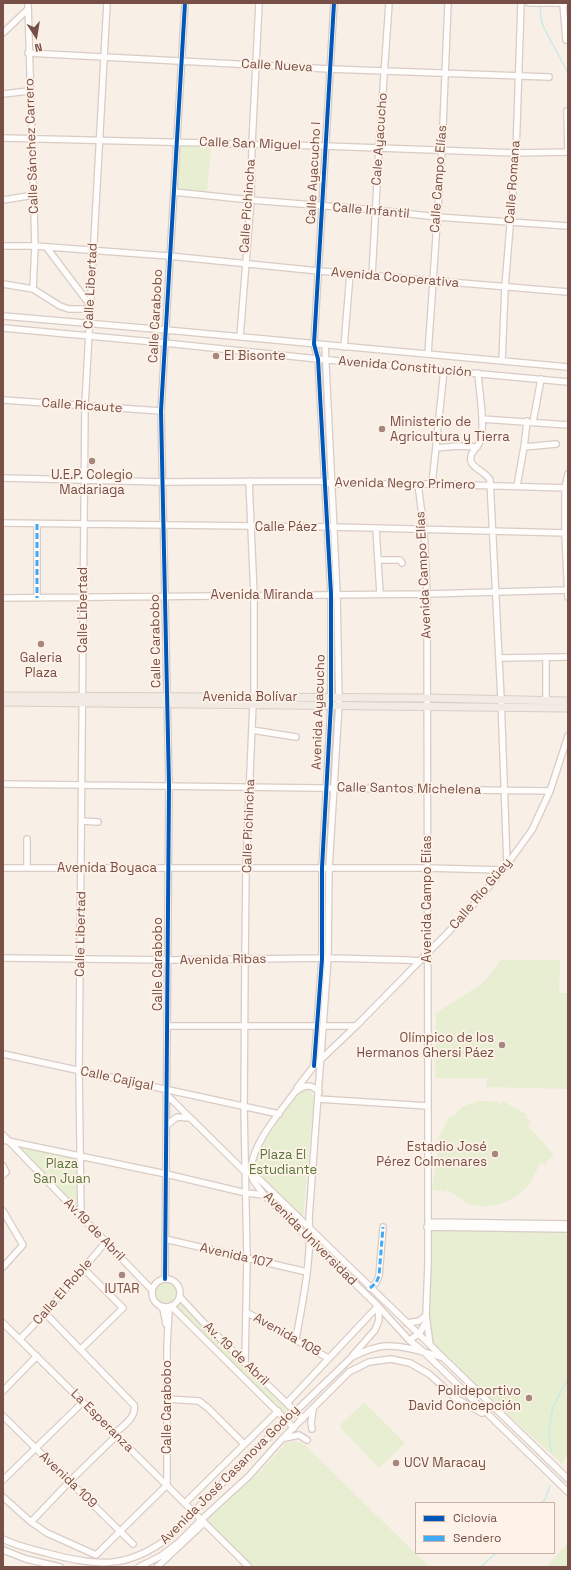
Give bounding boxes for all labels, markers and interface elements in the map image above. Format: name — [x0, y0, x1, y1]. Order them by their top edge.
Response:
north arrow — [16, 16, 56, 56]
text: N — [33, 40, 44, 55]
street label: Calle Nueva — [241, 56, 313, 76]
street label: Calle Sánchez Carrero — [22, 78, 42, 214]
street label: Cale Ayacucho — [369, 92, 391, 186]
street label: Calle Ayacucho I — [304, 121, 324, 225]
street label: Calle Campo Elías — [427, 125, 451, 233]
street label: Calle San Miguel — [199, 134, 301, 154]
street label: Calle Romana — [502, 140, 524, 224]
street label: Calle Pichincha — [237, 158, 259, 254]
street label: Calle Infantil — [332, 200, 410, 222]
street label: Calle Libertad — [81, 243, 101, 329]
street label: Avenida Cooperativa — [330, 265, 460, 291]
street label: Calle Carabobo — [146, 269, 166, 363]
place label: El Bisonte — [224, 348, 286, 364]
marker: El Bisonte — [211, 351, 221, 361]
street label: Avenida Constitución — [338, 353, 472, 381]
street label: Calle Ricaute — [41, 395, 123, 417]
place label: Ministerio de Agricultura y Tierra — [390, 414, 510, 445]
marker: Ministerio de Agricultura y Tierra — [377, 424, 387, 434]
marker: U.E.P. Colegio Madariaga — [87, 456, 97, 466]
place label: U.E.P. Colegio Madariaga — [51, 467, 133, 498]
street label: Avenida Negro Primero — [334, 475, 476, 493]
street label: Avenida Campo Elías — [413, 511, 435, 639]
street label: Calle Páez — [255, 519, 317, 535]
street label: Calle Libertad — [75, 567, 91, 653]
street label: Avenida Miranda — [210, 587, 314, 603]
street label: Calle Carabobo — [147, 594, 165, 688]
marker: Galeria Plaza — [36, 639, 46, 649]
place label: Galeria Plaza — [20, 650, 62, 681]
street label: Avenida Ayacucho — [309, 654, 329, 770]
street label: Avenida Bolívar — [203, 689, 297, 705]
street label: Calle Pichincha — [240, 779, 258, 873]
street label: Calle Santos Michelena — [337, 780, 481, 798]
street label: Avenida Campo Elías — [419, 835, 435, 963]
street label: Calle Río Güey — [447, 855, 515, 933]
street label: Avenida Boyaca — [57, 860, 157, 876]
street label: Calle Libertad — [72, 891, 90, 977]
street label: Calle Carabobo — [150, 917, 166, 1011]
street label: Avenida Ribas — [179, 951, 267, 969]
place label: Olímpico de los Hermanos Ghersi Páez — [356, 1030, 494, 1061]
marker: Olímpico de los Hermanos Ghersi Páez — [497, 1040, 507, 1050]
street label: Calle Cajigal — [79, 1064, 155, 1094]
place label: Estadio José Pérez Colmenares — [376, 1139, 487, 1170]
park label: Plaza El Estudiante — [249, 1147, 317, 1178]
marker: Estadio José Pérez Colmenares — [490, 1149, 500, 1159]
park label: Plaza San Juan — [33, 1156, 91, 1187]
street label: Avenida Universidad — [260, 1189, 360, 1289]
street label: Av.19 de Abril — [60, 1195, 128, 1265]
street label: Avenida 107 — [198, 1240, 274, 1272]
street label: Calle El Roble — [30, 1256, 96, 1328]
marker: IUTAR — [117, 1270, 127, 1280]
place label: IUTAR — [105, 1281, 139, 1297]
street label: Avenida 108 — [251, 1310, 323, 1360]
street label: Av. 19 de Abril — [200, 1319, 272, 1389]
street label: Calle Carabobo — [159, 1360, 175, 1454]
place label: Polideportivo David Concepción — [408, 1383, 521, 1414]
street label: La Esperanza — [67, 1386, 137, 1456]
marker: Polideportivo David Concepción — [524, 1393, 534, 1403]
street label: Avenida José Casanova Godoy — [157, 1402, 303, 1548]
street label: Avenida 109 — [36, 1449, 100, 1511]
place label: UCV Maracay — [404, 1455, 486, 1471]
marker: UCV Maracay — [391, 1458, 401, 1468]
legend — [415, 1502, 555, 1554]
text: Ciclovía — [453, 1510, 497, 1526]
text: Sendero — [453, 1530, 501, 1546]

